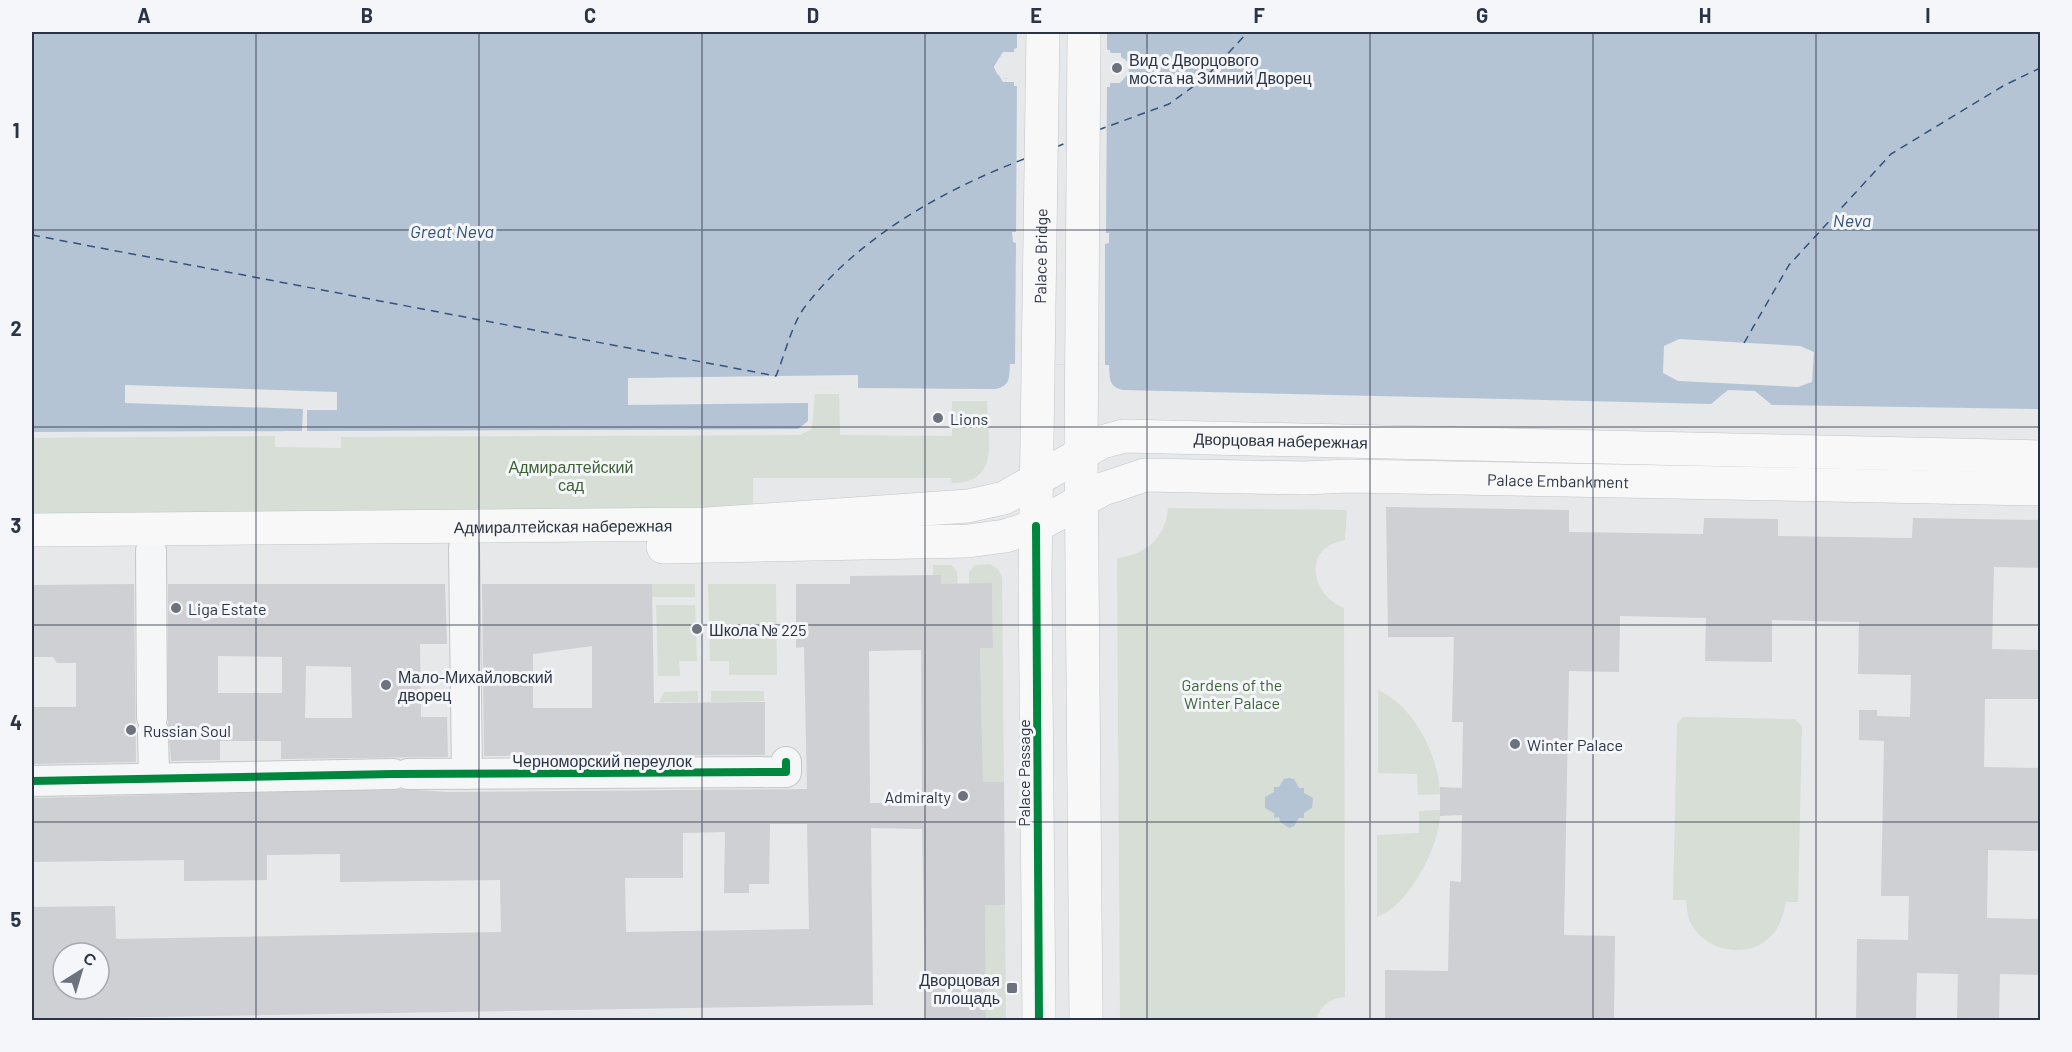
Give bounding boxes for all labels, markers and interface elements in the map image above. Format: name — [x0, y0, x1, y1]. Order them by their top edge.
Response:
text: A — [137, 3, 151, 27]
text: B — [361, 3, 373, 27]
text: C — [584, 3, 596, 27]
text: D — [807, 3, 819, 27]
text: E — [1030, 3, 1042, 27]
text: F — [1253, 3, 1265, 27]
text: G — [1476, 3, 1488, 27]
text: H — [1699, 3, 1711, 27]
text: I — [1925, 3, 1931, 27]
place label: Вид с Дворцового моста на Зимний Дворец — [1129, 50, 1312, 87]
marker: Вид с Дворцового моста на Зимний Дворец — [1110, 61, 1124, 75]
text: 1 — [12, 118, 20, 142]
street label: Palace Bridge — [1030, 208, 1050, 304]
water label: Neva — [1833, 209, 1871, 231]
water label: Great Neva — [410, 220, 494, 242]
text: 2 — [10, 316, 22, 340]
place label: Lions — [950, 409, 988, 428]
marker: Lions — [931, 411, 945, 425]
street label: Дворцовая набережная — [1193, 428, 1368, 451]
park label: Адмиралтейский сад — [509, 457, 633, 494]
street label: Palace Embankment — [1487, 469, 1629, 491]
text: 3 — [11, 513, 21, 537]
street label: Адмиралтейская набережная — [454, 515, 672, 536]
place label: Liga Estate — [188, 599, 267, 618]
marker: Liga Estate — [169, 601, 183, 615]
place label: Школа № 225 — [709, 620, 807, 639]
marker: Школа № 225 — [690, 622, 704, 636]
place label: Мало-Михайловский дворец — [398, 667, 553, 704]
park label: Gardens of the Winter Palace — [1182, 675, 1282, 712]
marker: Мало-Михайловский дворец — [379, 678, 393, 692]
text: 4 — [10, 710, 22, 734]
street label: Palace Passage — [1014, 719, 1033, 827]
place label: Russian Soul — [143, 721, 231, 740]
marker: Russian Soul — [124, 723, 138, 737]
place label: Winter Palace — [1527, 735, 1623, 754]
marker: Winter Palace — [1508, 737, 1522, 751]
street label: Черноморский переулок — [512, 751, 693, 770]
place label: Admiralty — [885, 787, 952, 806]
marker: Admiralty — [956, 789, 970, 803]
text: 5 — [11, 907, 22, 931]
north arrow — [51, 941, 111, 1001]
text: С — [80, 948, 101, 970]
place label: Дворцовая площадь — [919, 970, 1000, 1007]
marker: Дворцовая площадь — [1005, 981, 1019, 995]

